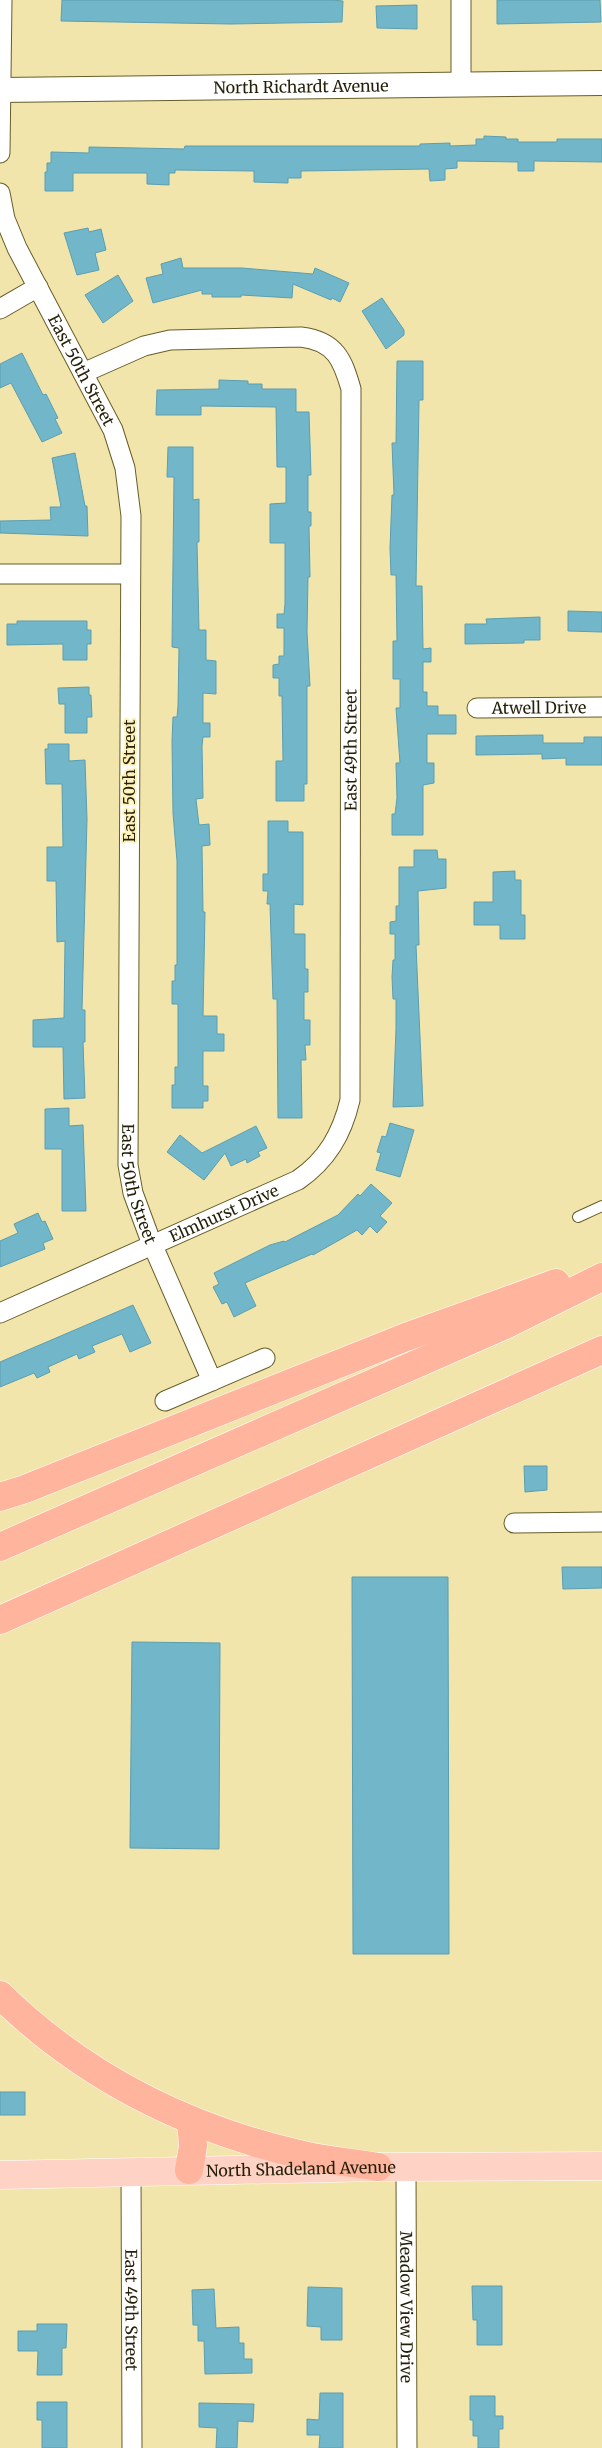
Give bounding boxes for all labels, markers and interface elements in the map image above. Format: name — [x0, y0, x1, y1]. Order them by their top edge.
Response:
street label: North Richardt Avenue — [213, 75, 389, 98]
street label: East 50th Street — [44, 311, 119, 430]
street label: East 49th Street — [340, 688, 361, 811]
street label: Atwell Drive — [491, 697, 586, 718]
street label: East 50th Street — [119, 719, 139, 842]
street label: East 50th Street — [117, 1124, 161, 1248]
street label: Elmhurst Drive — [166, 1180, 282, 1246]
street label: North Shadeland Avenue — [206, 2157, 396, 2181]
street label: Meadow View Drive — [396, 2231, 417, 2383]
street label: East 49th Street — [121, 2249, 142, 2372]

